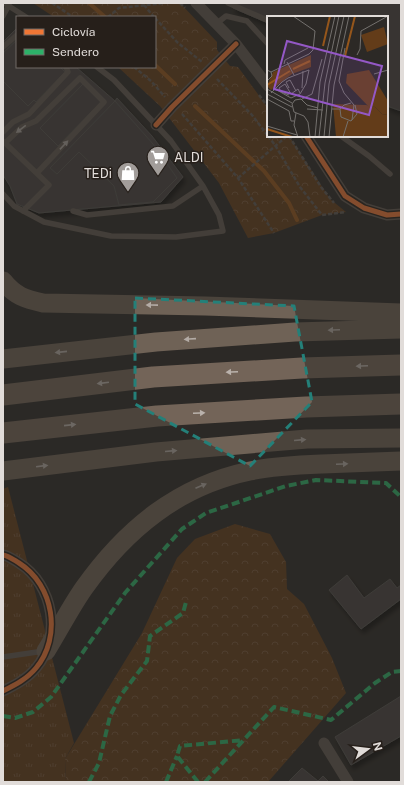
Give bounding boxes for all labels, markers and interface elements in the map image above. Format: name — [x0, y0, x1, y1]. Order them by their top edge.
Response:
legend — [16, 16, 156, 68]
inset map — [267, 16, 388, 137]
text: Ciclovía — [52, 25, 95, 39]
text: Sendero — [52, 45, 99, 59]
one-way arrow — [15, 125, 26, 134]
one-way arrow — [59, 140, 69, 150]
supermarket icon: ALDI — [145, 144, 171, 177]
place label: ALDI — [174, 150, 203, 165]
shop icon: TEDi — [115, 160, 141, 193]
place label: TEDi — [84, 166, 112, 181]
one-way arrow — [145, 302, 158, 308]
one-way arrow — [328, 327, 340, 334]
one-way arrow — [184, 336, 196, 343]
one-way arrow — [55, 349, 67, 356]
one-way arrow — [356, 363, 368, 370]
one-way arrow — [225, 369, 238, 375]
one-way arrow — [97, 380, 109, 386]
one-way arrow — [193, 410, 205, 417]
one-way arrow — [64, 422, 76, 428]
one-way arrow — [294, 436, 306, 443]
one-way arrow — [165, 448, 177, 455]
one-way arrow — [336, 460, 348, 467]
one-way arrow — [36, 463, 48, 469]
one-way arrow — [196, 483, 207, 489]
north arrow — [348, 729, 388, 769]
text: N — [371, 741, 385, 752]

